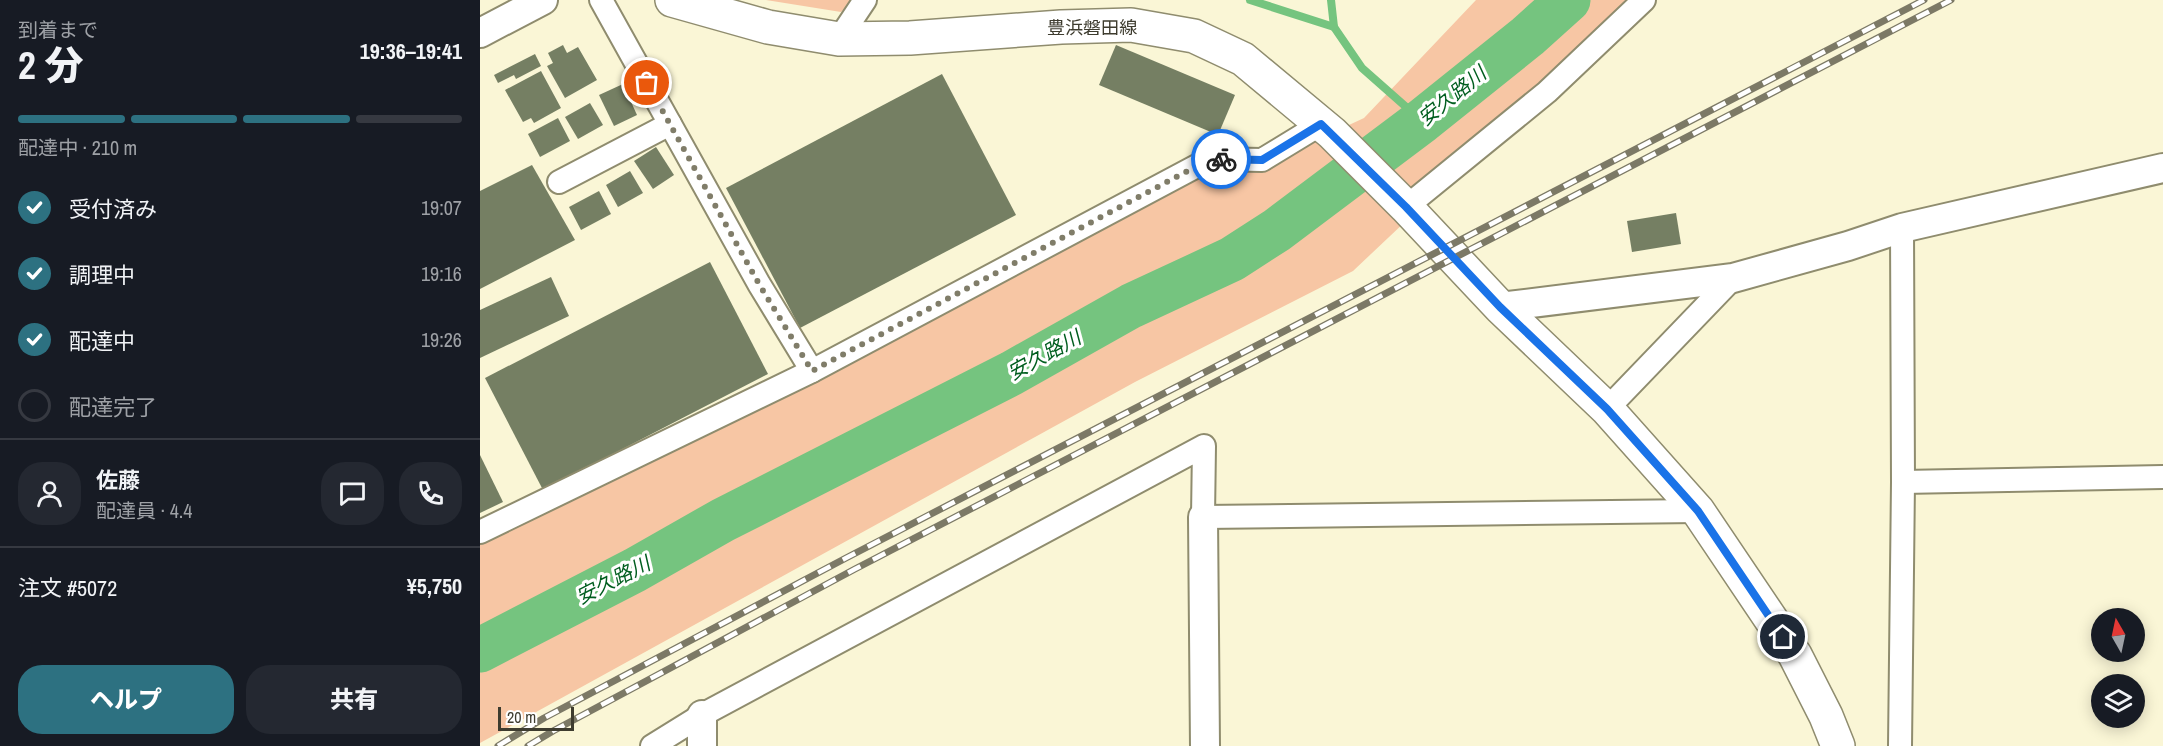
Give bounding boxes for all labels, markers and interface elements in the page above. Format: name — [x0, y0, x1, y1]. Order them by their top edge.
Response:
street label: 豊浜磐田線 — [1047, 15, 1137, 40]
text: 到着まで — [18, 16, 98, 43]
text: 19:36–19:41 — [360, 36, 462, 66]
text: 2 分 — [18, 39, 84, 91]
pin — [621, 57, 672, 108]
water label: 安久路川 — [1412, 59, 1493, 131]
icon: bag — [630, 66, 663, 99]
courier — [1191, 129, 1251, 189]
text: 配達中 · 210 m — [18, 134, 137, 161]
icon: bike — [1205, 143, 1238, 176]
icon: check — [18, 191, 51, 224]
text: 受付済み — [69, 194, 157, 224]
text: 19:07 — [421, 194, 462, 221]
icon: check — [18, 257, 51, 290]
text: 調理中 — [69, 260, 135, 290]
text: 19:16 — [421, 260, 462, 287]
water label: 安久路川 — [1002, 322, 1087, 386]
icon: check — [18, 323, 51, 356]
text: 配達中 — [69, 326, 135, 356]
text: 19:26 — [421, 326, 462, 353]
text: 配達完了 — [69, 392, 157, 422]
button: person — [18, 462, 81, 525]
button: chat — [321, 462, 384, 525]
button: phone — [399, 462, 462, 525]
text: 佐藤 — [96, 465, 140, 495]
text: 配達員 · 4.4 — [96, 497, 192, 524]
water label: 安久路川 — [571, 548, 656, 610]
text: ¥5,750 — [407, 571, 462, 601]
text: 注文 #5072 — [18, 573, 117, 603]
north arrow — [2091, 608, 2145, 662]
map controls — [2091, 608, 2145, 728]
pin — [1757, 611, 1808, 662]
icon: home — [1766, 620, 1799, 653]
button: ヘルプ — [18, 665, 234, 734]
button: 共有 — [246, 665, 462, 734]
button: layers — [2091, 674, 2145, 728]
scale bar — [498, 704, 574, 732]
text: 20 m — [507, 706, 536, 728]

